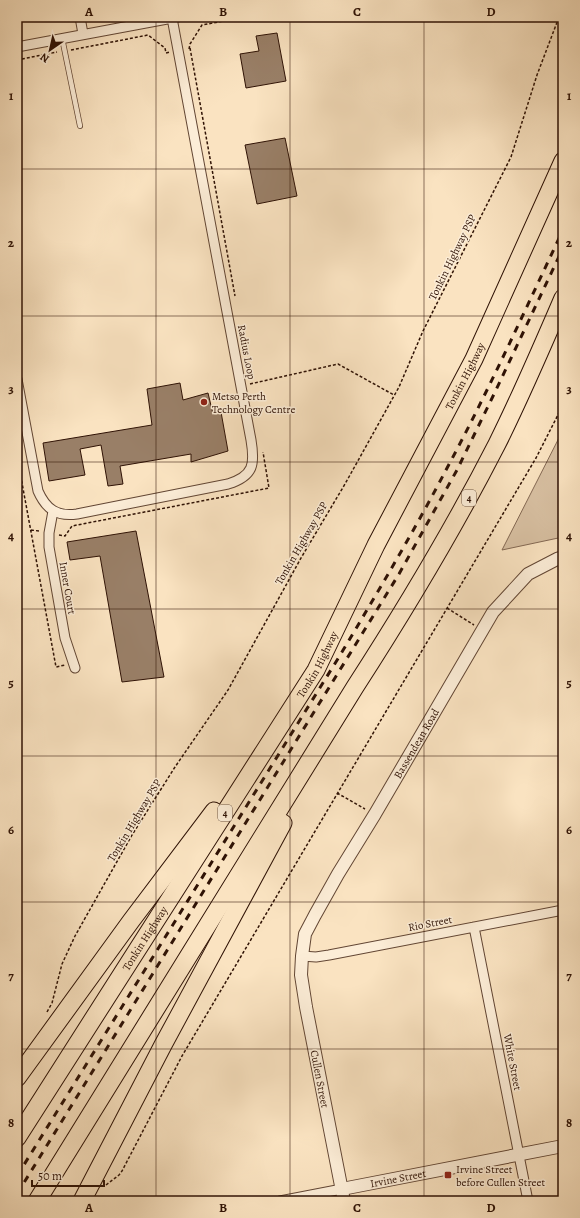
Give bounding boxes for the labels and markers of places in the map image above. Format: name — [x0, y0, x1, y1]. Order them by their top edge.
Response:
place label: Metso Perth Technology Centre — [212, 389, 295, 417]
marker: Metso Perth Technology Centre — [199, 397, 209, 407]
place label: Irvine Street before Cullen Street — [456, 1162, 545, 1190]
marker: Irvine Street before Cullen Street — [443, 1170, 453, 1180]

